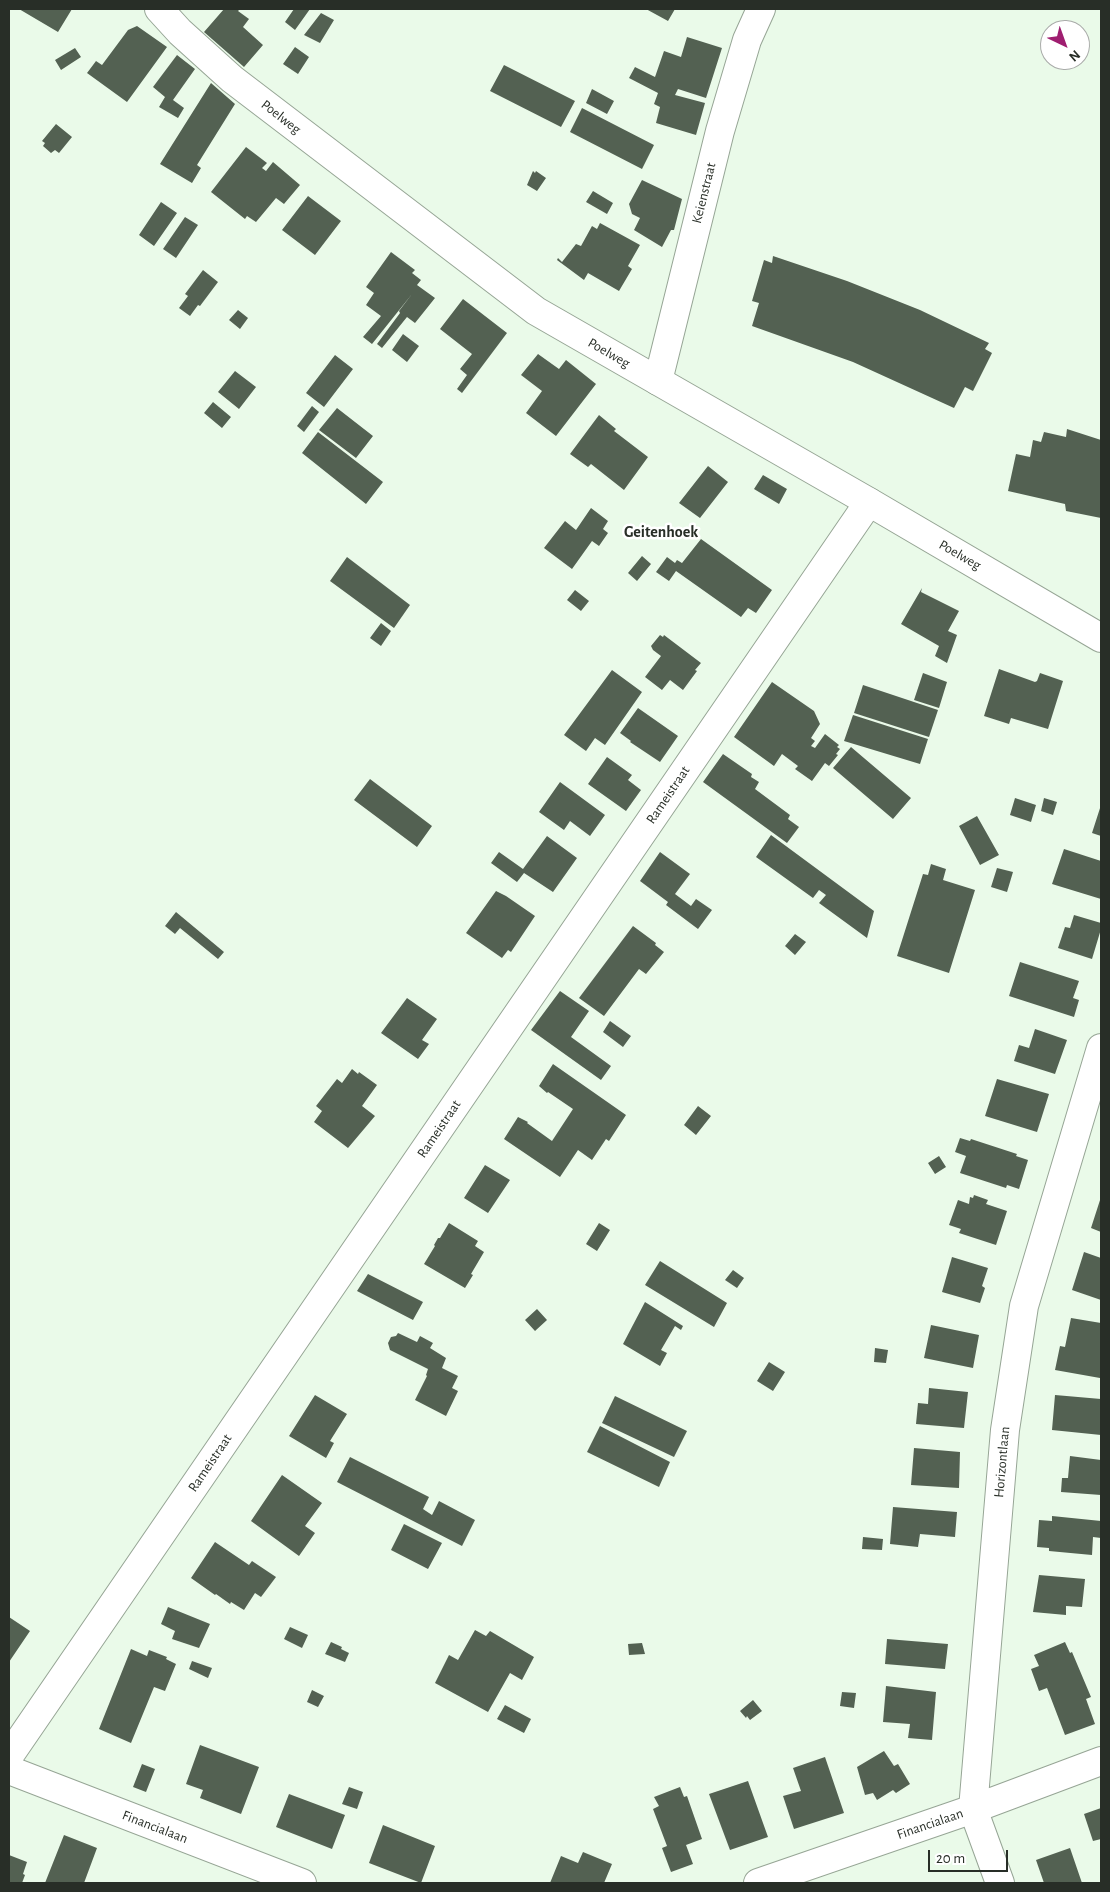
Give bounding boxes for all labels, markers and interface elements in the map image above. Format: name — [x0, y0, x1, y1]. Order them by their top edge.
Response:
north arrow — [1040, 20, 1090, 70]
text: N — [1066, 47, 1083, 64]
street label: Poelweg — [258, 96, 304, 138]
street label: Keienstraat — [688, 161, 720, 225]
street label: Poelweg — [585, 334, 633, 372]
district label: Geitenhoek — [624, 522, 698, 542]
street label: Poelweg — [936, 536, 984, 574]
street label: Rameistraat — [643, 763, 693, 827]
street label: Rameistraat — [414, 1097, 464, 1161]
street label: Horizontlaan — [991, 1426, 1013, 1498]
street label: Rameistraat — [185, 1431, 235, 1495]
street label: Financialaan — [895, 1805, 965, 1843]
street label: Financialaan — [120, 1807, 190, 1847]
scale bar — [930, 1840, 1010, 1872]
text: 20 m — [936, 1851, 965, 1866]

